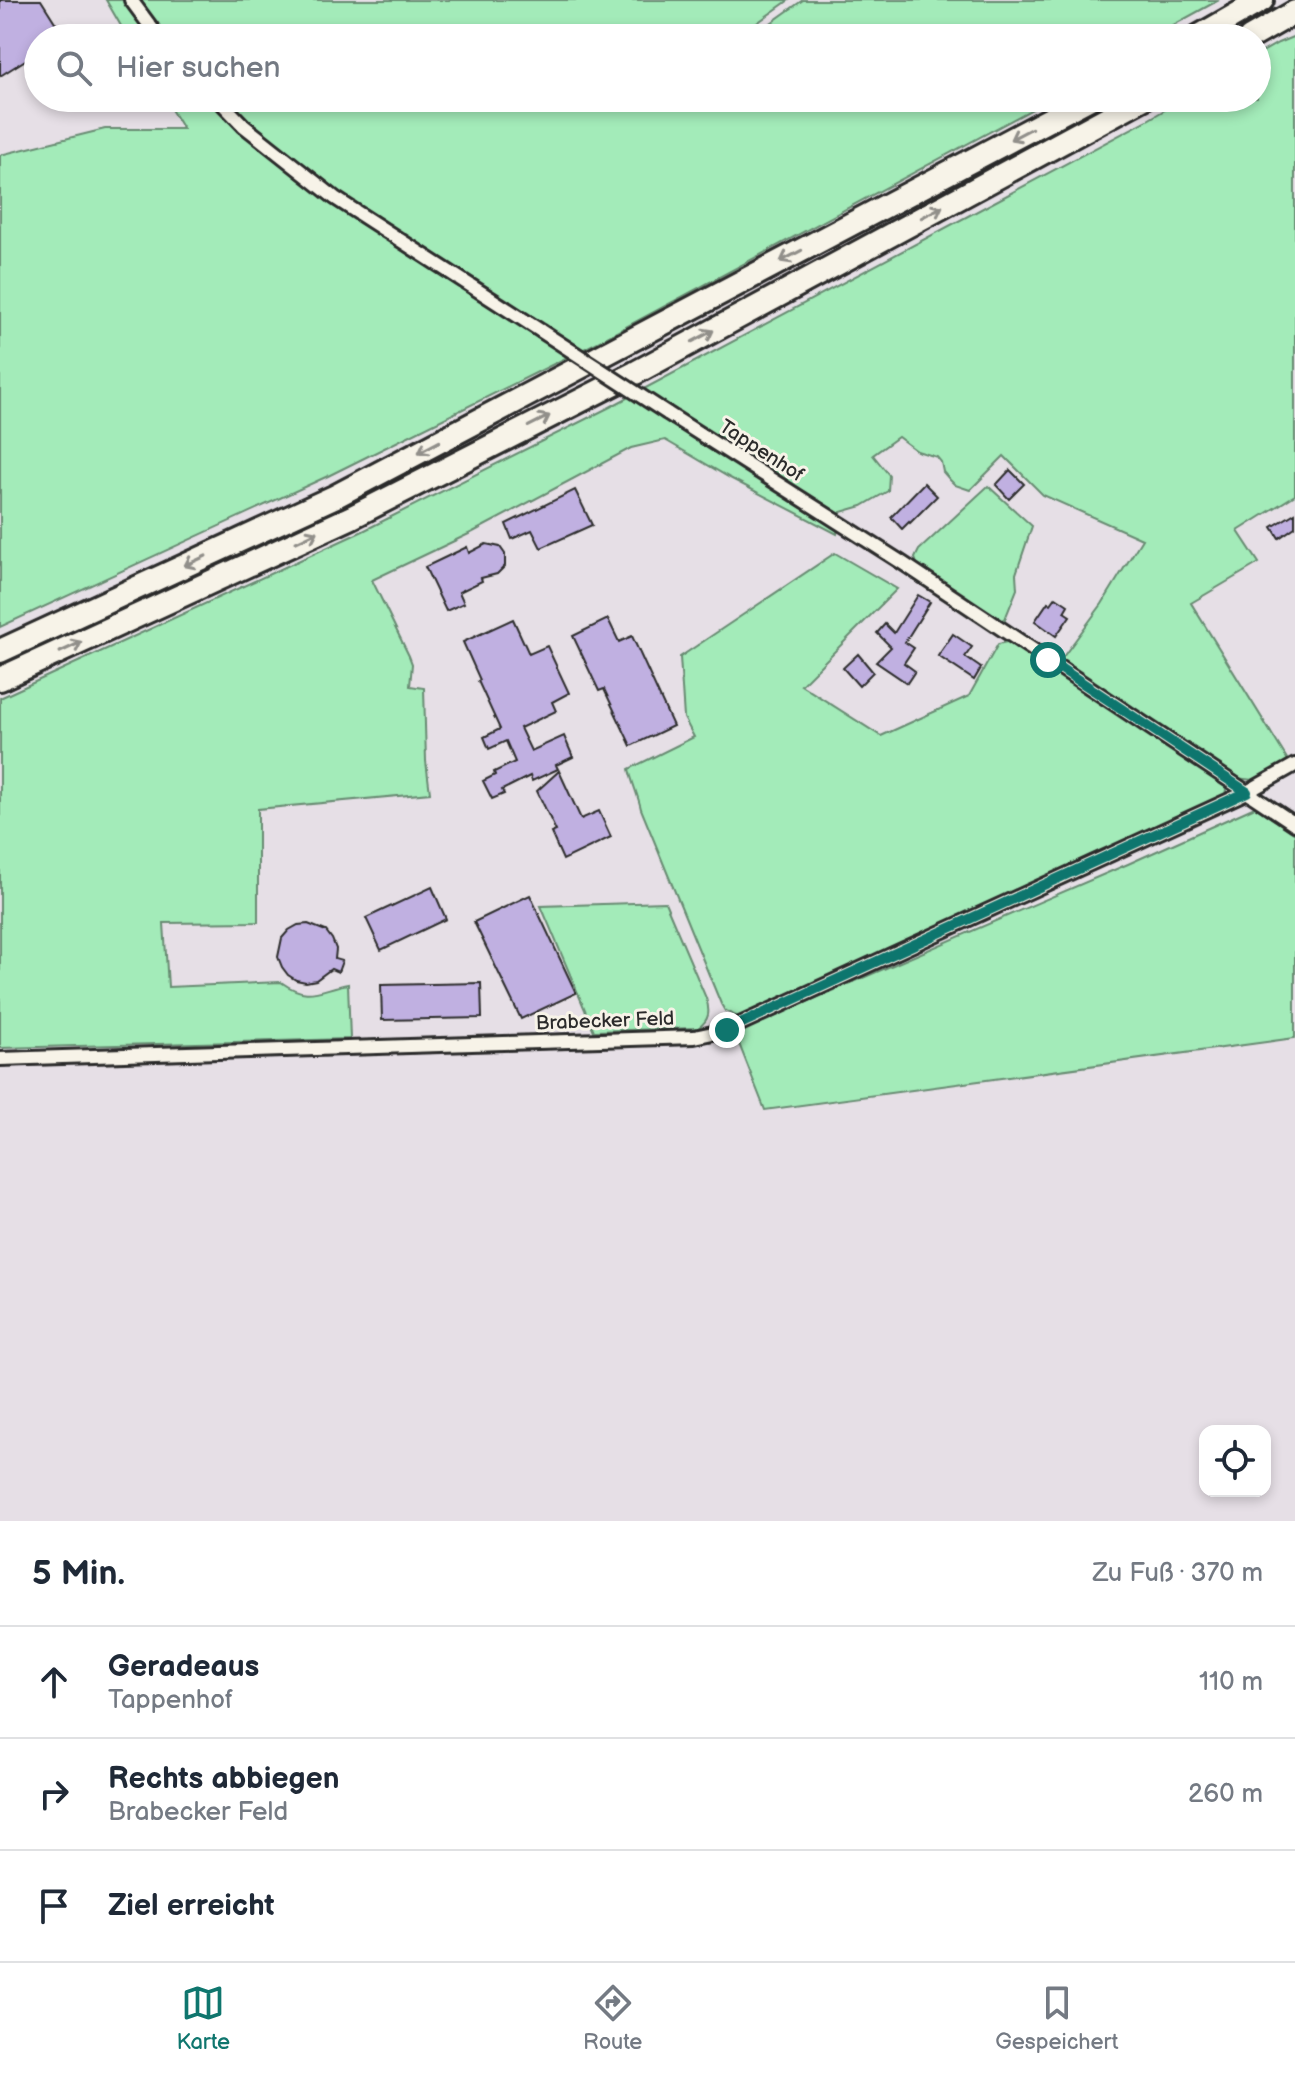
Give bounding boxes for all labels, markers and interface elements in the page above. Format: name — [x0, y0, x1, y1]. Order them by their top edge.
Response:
search box — [24, 24, 1271, 112]
icon: search — [52, 46, 96, 90]
text: Hier suchen — [116, 50, 281, 86]
one-way arrow — [1010, 127, 1034, 143]
one-way arrow — [920, 204, 944, 220]
one-way arrow — [780, 248, 804, 264]
one-way arrow — [691, 327, 715, 343]
one-way arrow — [527, 413, 551, 429]
street label: Tappenhof — [715, 415, 808, 487]
one-way arrow — [418, 440, 441, 456]
one-way arrow — [294, 529, 319, 544]
one-way arrow — [184, 554, 208, 569]
one-way arrow — [58, 638, 83, 653]
route start — [1030, 642, 1066, 678]
street label: Brabecker Feld — [535, 1007, 675, 1035]
route end — [709, 1012, 745, 1048]
map controls — [1199, 1425, 1271, 1497]
button: locate — [1199, 1425, 1271, 1497]
text: 5 Min. — [32, 1553, 125, 1594]
text: Zu Fuß · 370 m — [1092, 1558, 1263, 1589]
text: Geradeaus — [108, 1649, 259, 1685]
icon: ahead — [32, 1660, 76, 1704]
text: 110 m — [1199, 1667, 1263, 1698]
text: Tappenhof — [108, 1685, 233, 1716]
text: Rechts abbiegen — [108, 1761, 340, 1797]
icon: right — [32, 1772, 76, 1816]
text: 260 m — [1188, 1779, 1263, 1810]
text: Brabecker Feld — [108, 1797, 288, 1828]
icon: arrive — [32, 1884, 76, 1928]
text: Ziel erreicht — [108, 1888, 275, 1924]
tab: Karte — [176, 1981, 230, 2056]
tab: Route — [583, 1981, 642, 2056]
tab: Gespeichert — [995, 1981, 1119, 2056]

